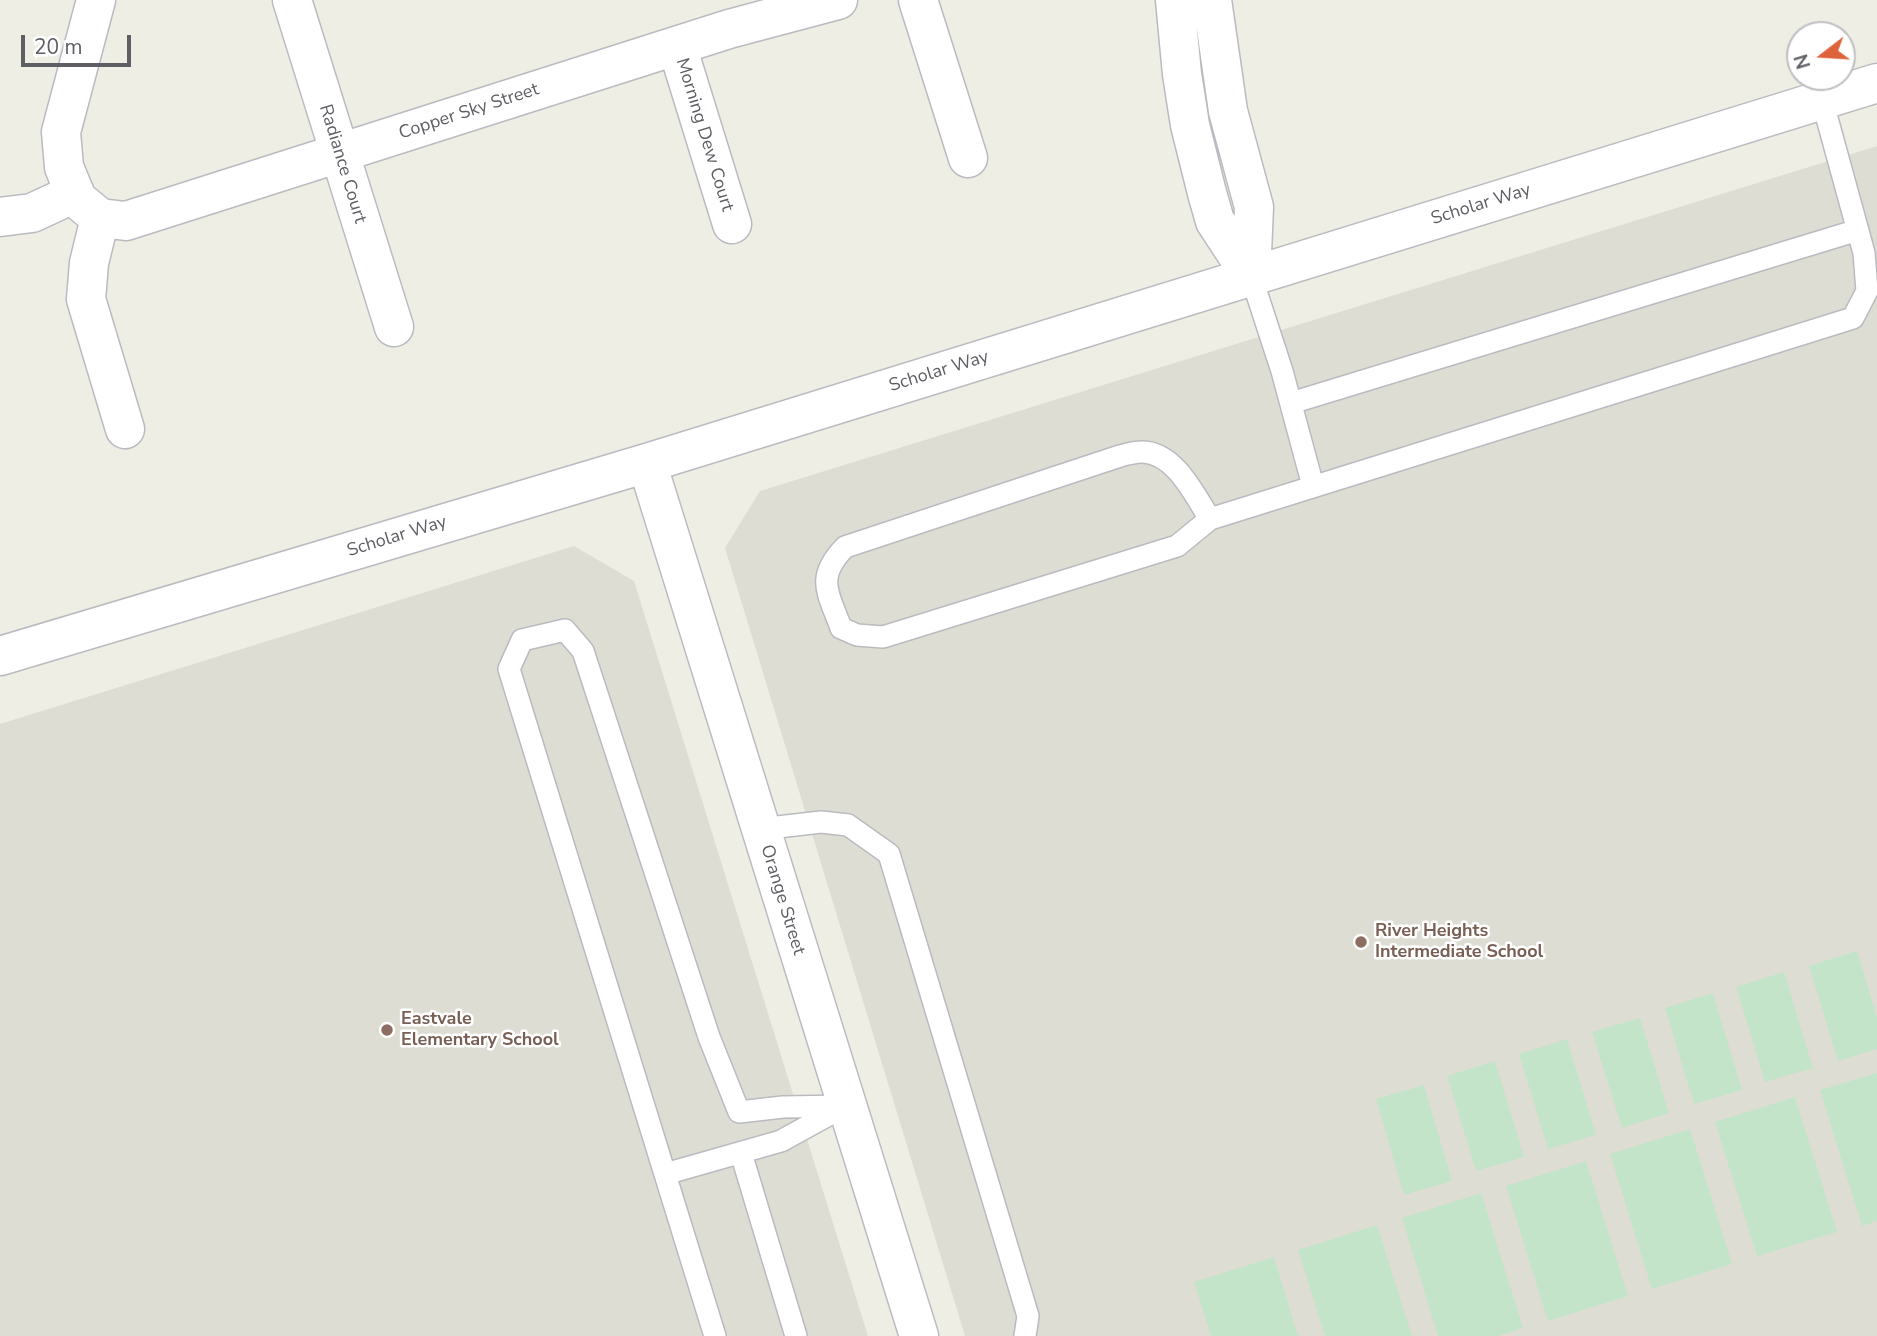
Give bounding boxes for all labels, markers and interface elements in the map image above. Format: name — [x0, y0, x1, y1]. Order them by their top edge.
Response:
scale bar — [24, 21, 135, 65]
north arrow — [1786, 21, 1856, 91]
text: 20 m — [34, 33, 83, 61]
text: N — [1788, 51, 1817, 72]
street label: Morning Dew Court — [670, 56, 738, 214]
street label: Copper Sky Street — [396, 79, 542, 145]
street label: Radiance Court — [314, 102, 370, 226]
street label: Scholar Way — [1429, 180, 1533, 230]
street label: Scholar Way — [887, 347, 991, 397]
street label: Scholar Way — [345, 512, 449, 562]
street label: Orange Street — [755, 842, 809, 958]
place label: River Heights Intermediate School — [1375, 921, 1543, 964]
marker: River Heights Intermediate School — [1353, 934, 1369, 950]
place label: Eastvale Elementary School — [401, 1009, 559, 1052]
marker: Eastvale Elementary School — [379, 1022, 395, 1038]

